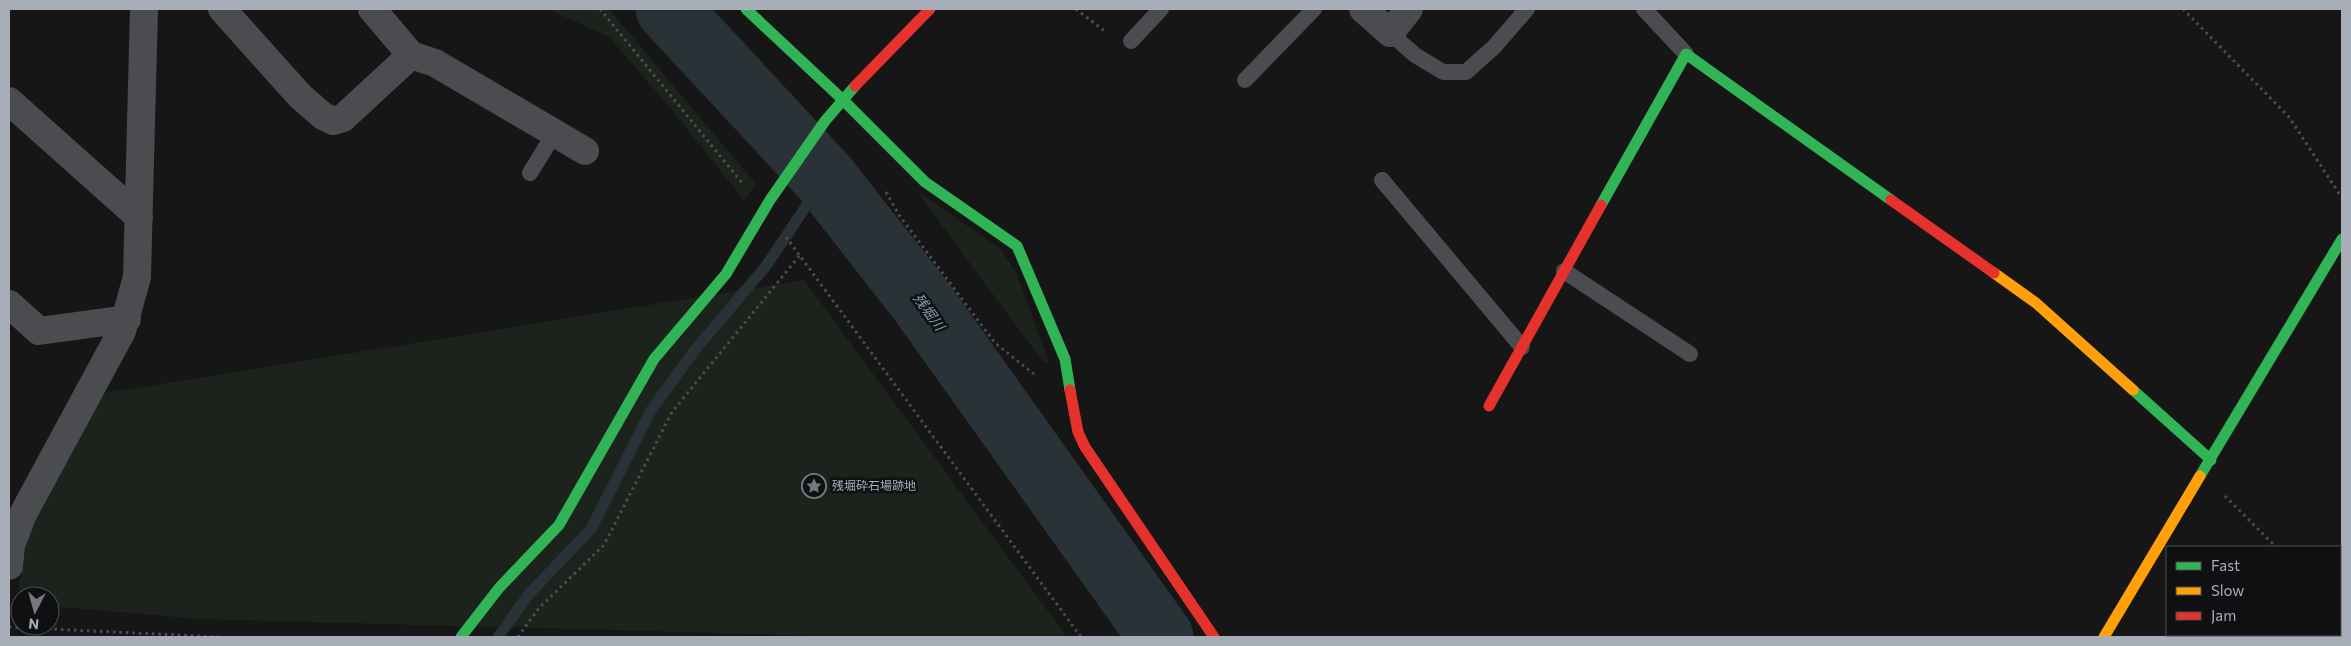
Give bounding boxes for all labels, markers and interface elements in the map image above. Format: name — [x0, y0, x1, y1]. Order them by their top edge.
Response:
water label: 残堀川 — [910, 290, 950, 335]
place icon: 残堀砕石場跡地 — [801, 473, 827, 499]
place label: 残堀砕石場跡地 — [832, 478, 916, 492]
legend — [2166, 546, 2341, 636]
text: Fast — [2211, 556, 2240, 574]
text: Slow — [2211, 581, 2244, 599]
north arrow — [10, 586, 60, 636]
text: Jam — [2211, 606, 2236, 624]
text: N — [27, 615, 40, 633]

